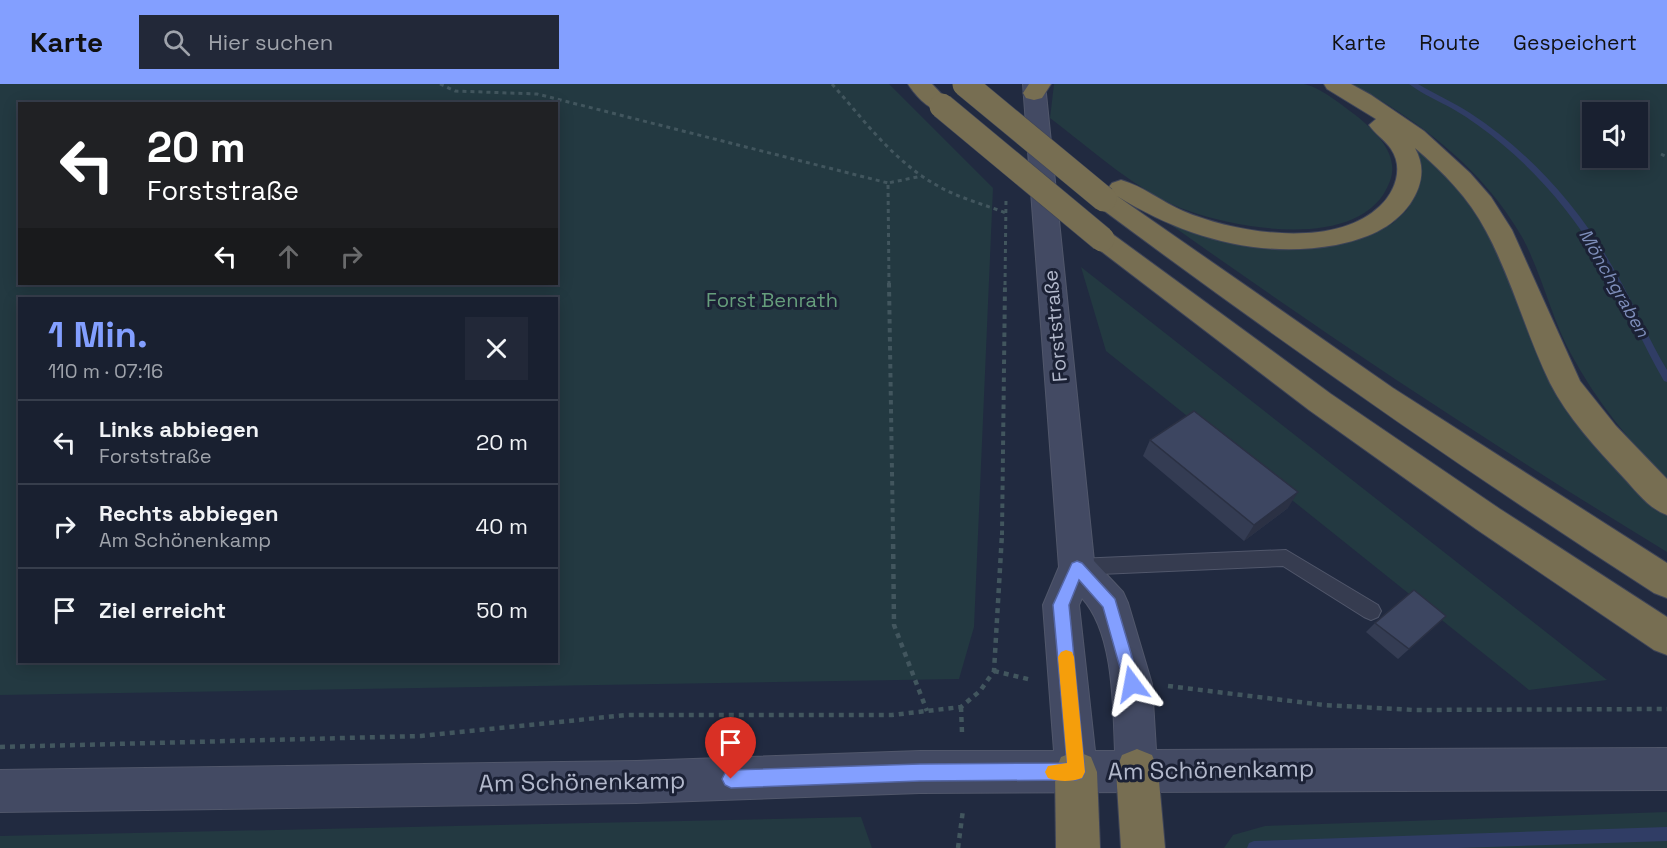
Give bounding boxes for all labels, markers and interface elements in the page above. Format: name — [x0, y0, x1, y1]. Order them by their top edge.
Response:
search box — [139, 15, 559, 69]
text: Karte — [30, 24, 103, 60]
icon: search — [160, 26, 193, 59]
text: Hier suchen — [208, 28, 333, 56]
text: Karte — [1332, 29, 1386, 56]
text: Route — [1419, 29, 1480, 56]
text: Gespeichert — [1513, 29, 1637, 56]
map controls — [1582, 102, 1648, 168]
button: sound — [1582, 102, 1648, 168]
text: 20 m — [147, 121, 246, 174]
icon: left — [48, 126, 126, 204]
text: Forststraße — [147, 173, 299, 208]
water label: Mönchgraben — [1574, 225, 1655, 342]
icon: left — [209, 240, 242, 273]
icon: ahead — [272, 240, 305, 273]
icon: right — [335, 240, 368, 273]
street label: Forststraße — [1037, 269, 1073, 383]
park label: Forst Benrath — [706, 287, 838, 313]
text: 1 Min. — [48, 312, 148, 358]
button: close — [465, 317, 528, 380]
text: 110 m · 07:16 — [48, 358, 163, 384]
text: Links abbiegen — [99, 415, 259, 443]
icon: left — [48, 426, 81, 459]
text: 20 m — [476, 428, 528, 456]
text: Forststraße — [99, 443, 212, 469]
text: Rechts abbiegen — [99, 499, 279, 527]
icon: right — [48, 510, 81, 543]
text: 40 m — [476, 512, 528, 540]
text: Am Schönenkamp — [99, 527, 271, 553]
icon: arrive — [48, 594, 81, 627]
text: Ziel erreicht — [99, 596, 226, 624]
text: 50 m — [476, 596, 528, 624]
position arrow — [1100, 652, 1164, 716]
pin — [705, 717, 756, 779]
icon: arrive — [714, 726, 747, 759]
street label: Am Schönenkamp — [1107, 752, 1315, 787]
street label: Am Schönenkamp — [478, 764, 686, 799]

